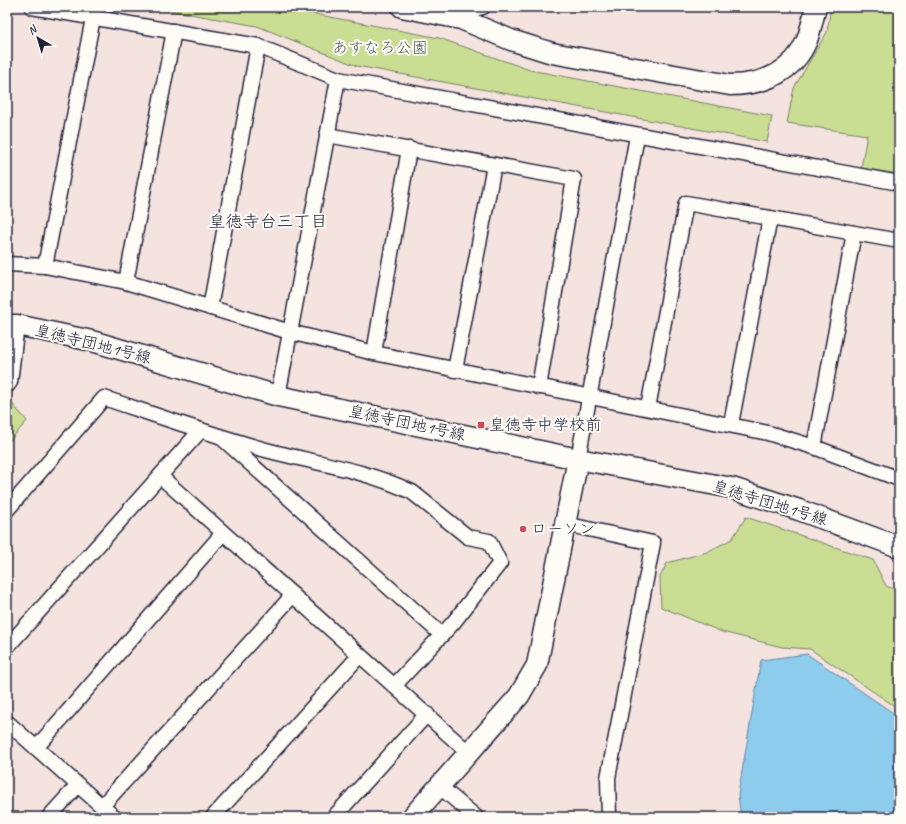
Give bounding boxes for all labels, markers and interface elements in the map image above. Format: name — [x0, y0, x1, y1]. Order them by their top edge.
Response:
north arrow — [18, 18, 58, 58]
text: N — [25, 21, 41, 38]
park label: あすなろ公園 — [332, 38, 428, 58]
district label: 皇徳寺台三丁目 — [209, 211, 328, 232]
street label: 皇徳寺団地1号線 — [33, 320, 153, 368]
street label: 皇徳寺団地1号線 — [347, 401, 467, 445]
place label: 皇徳寺中学校前 — [489, 415, 601, 435]
marker: 皇徳寺中学校前 — [476, 420, 486, 430]
street label: 皇徳寺団地1号線 — [710, 476, 830, 530]
place label: ローソン — [531, 519, 595, 539]
marker: ローソン — [518, 524, 528, 534]

